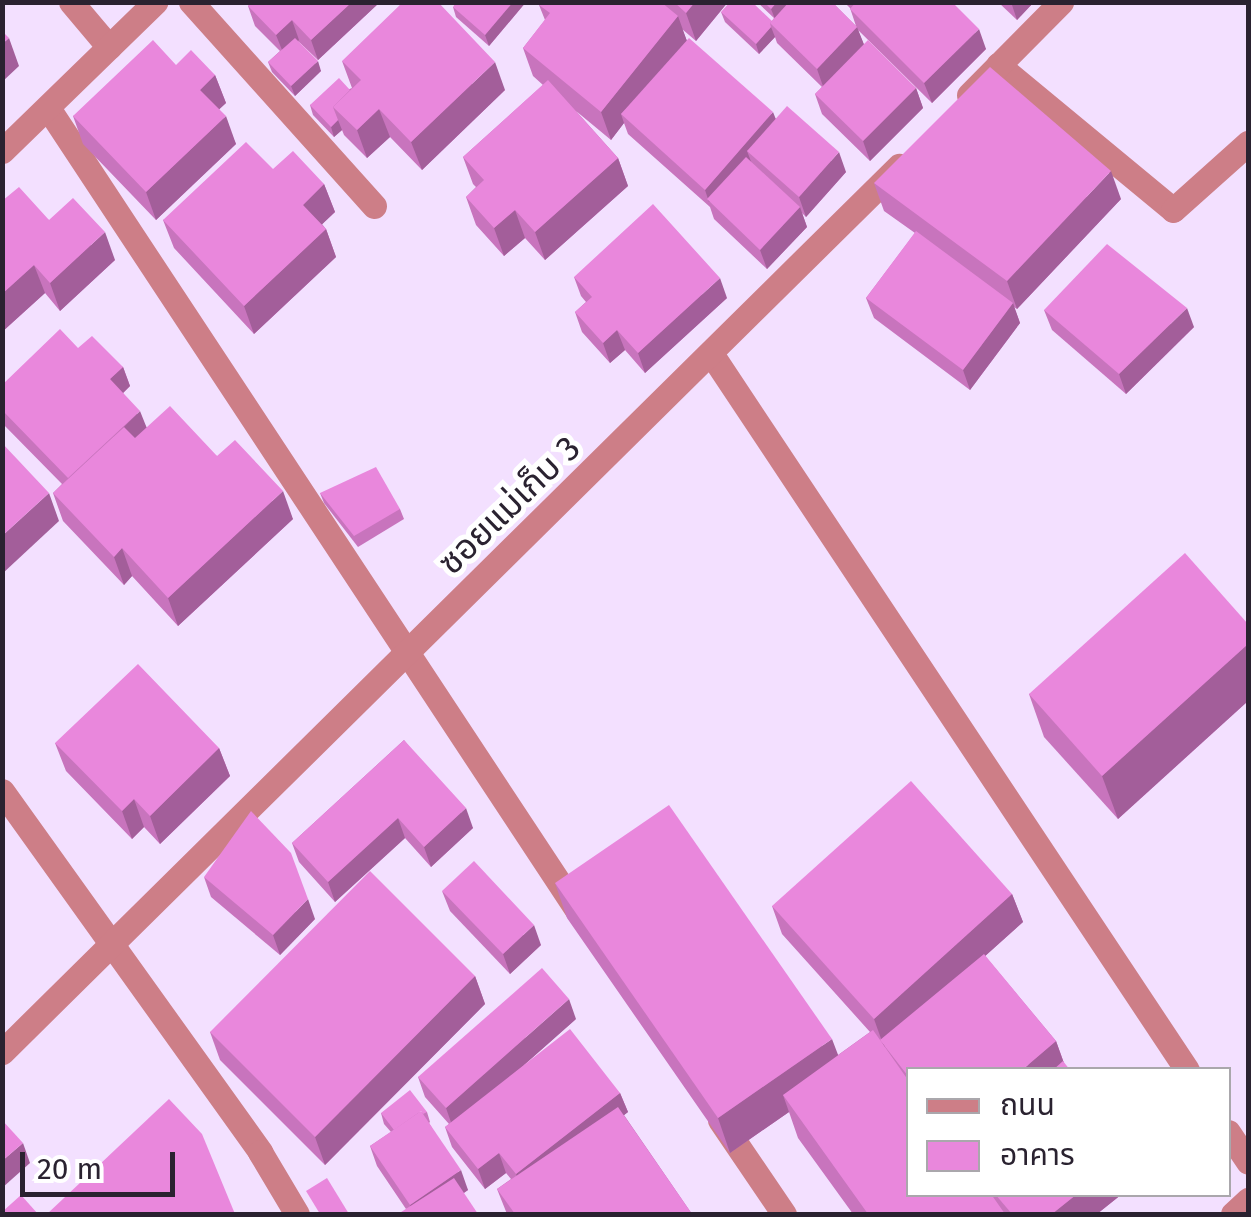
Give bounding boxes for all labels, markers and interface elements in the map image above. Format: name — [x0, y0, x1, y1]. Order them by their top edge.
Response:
street label: ซอยแม่เก็บ 3 — [429, 427, 589, 583]
legend — [906, 1067, 1231, 1197]
text: ถนน — [1000, 1087, 1055, 1123]
scale bar — [25, 1132, 180, 1194]
text: อาคาร — [1000, 1137, 1075, 1173]
text: 20 m — [37, 1151, 102, 1187]

